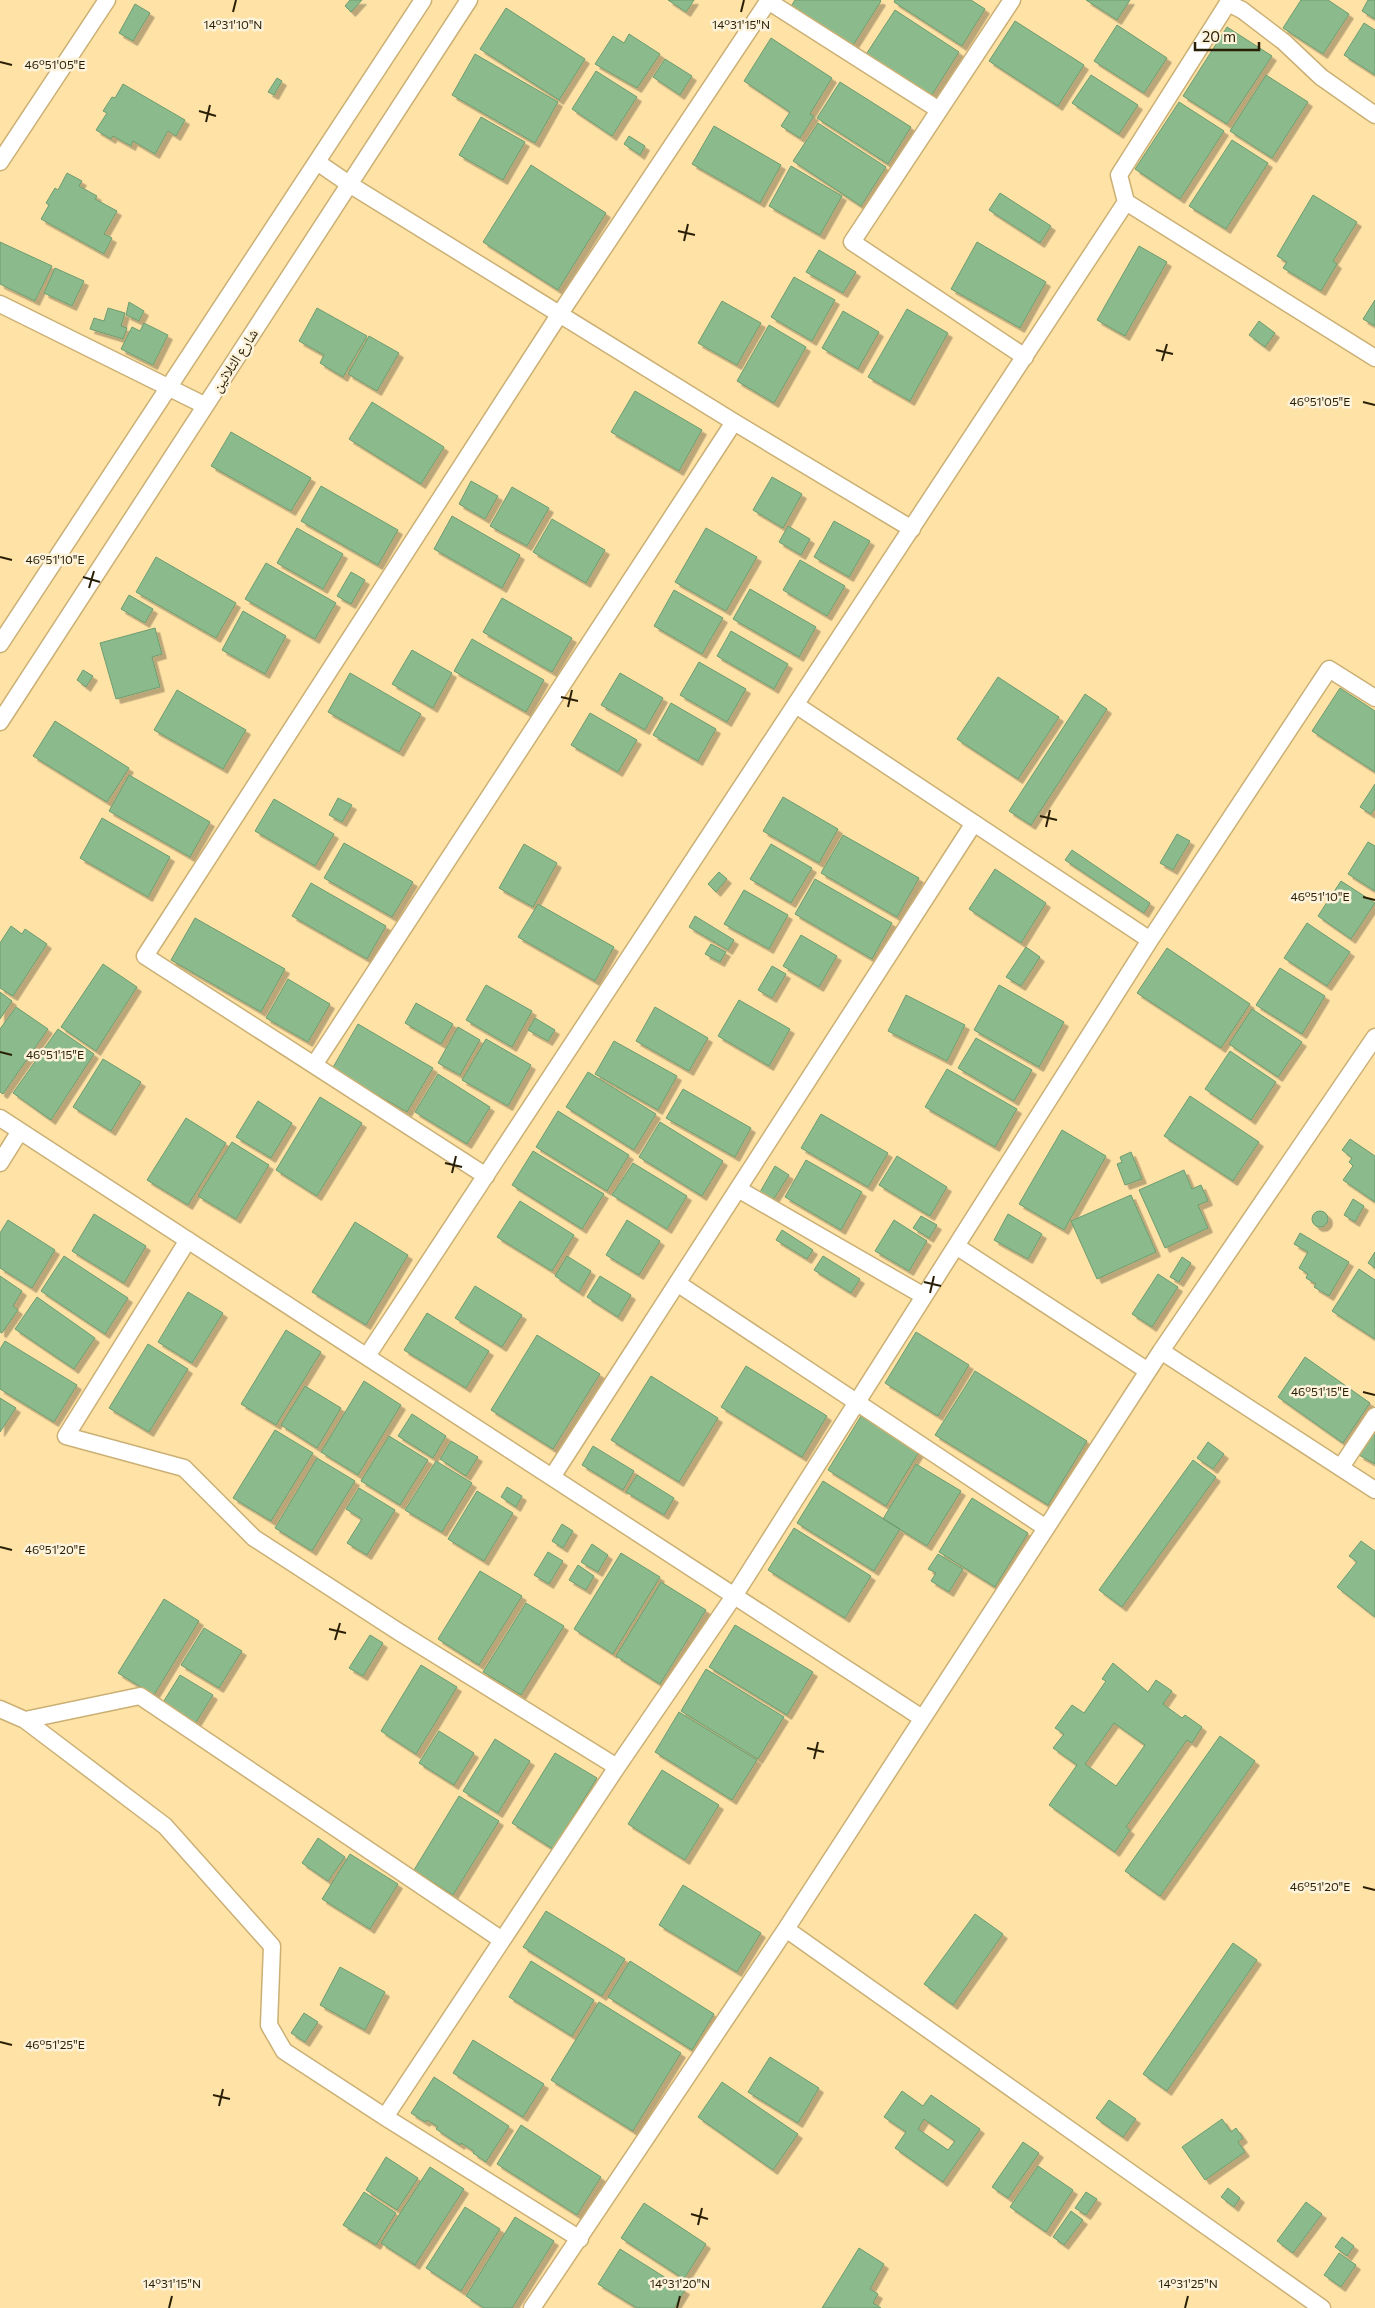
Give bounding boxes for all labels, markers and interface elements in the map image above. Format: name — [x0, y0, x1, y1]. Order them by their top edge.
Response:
text: 14°31'10"N — [204, 17, 262, 31]
text: 14°31'15"N — [712, 17, 770, 31]
scale bar — [1195, 20, 1259, 52]
text: 20 m — [1202, 27, 1236, 45]
text: 46°51'05"E — [25, 57, 85, 71]
street label: شارع الثلاثين — [207, 325, 263, 396]
text: 46°51'05"E — [1290, 394, 1350, 408]
text: 46°51'10"E — [25, 552, 85, 566]
text: 46°51'10"E — [1290, 889, 1350, 903]
text: 46°51'15"E — [26, 1047, 84, 1061]
text: 46°51'15"E — [1291, 1384, 1349, 1398]
text: 46°51'20"E — [25, 1542, 85, 1556]
text: 46°51'20"E — [1290, 1879, 1350, 1893]
text: 46°51'25"E — [25, 2037, 85, 2051]
text: 14°31'15"N — [143, 2276, 201, 2290]
text: 14°31'20"N — [650, 2276, 710, 2290]
text: 14°31'25"N — [1158, 2276, 1218, 2290]

